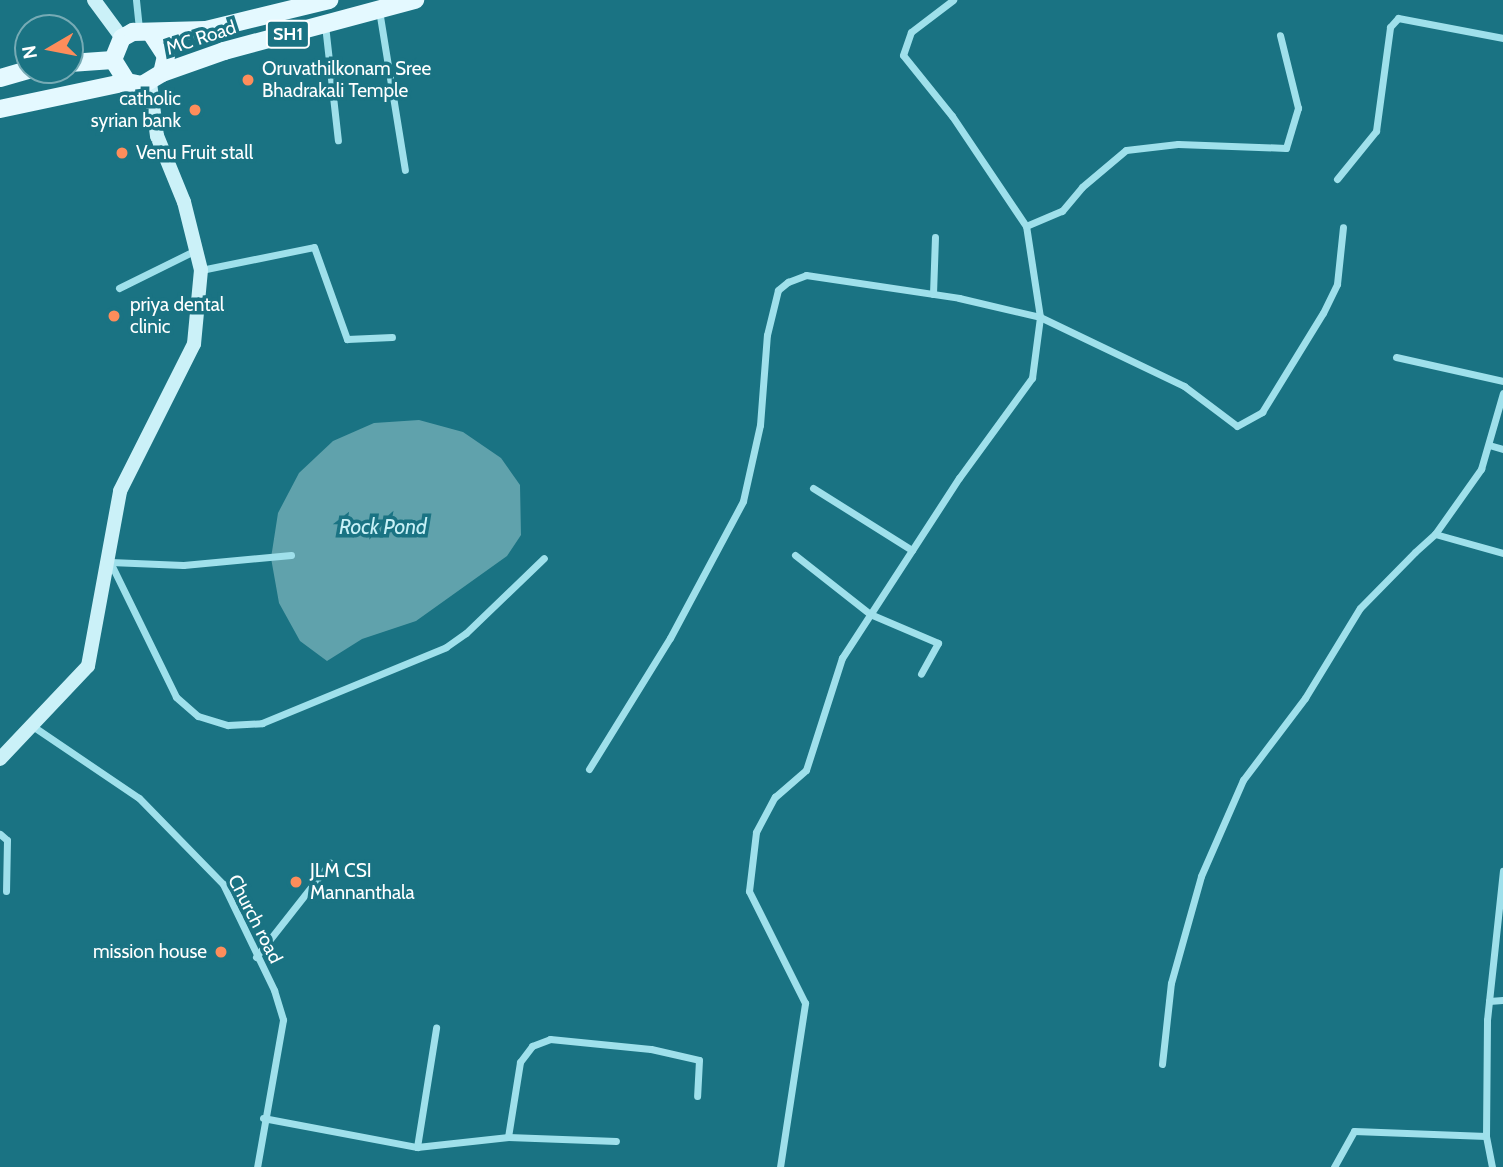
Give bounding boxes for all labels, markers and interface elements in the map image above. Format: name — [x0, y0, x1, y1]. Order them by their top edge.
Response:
north arrow — [14, 14, 84, 84]
street label: MC Road — [163, 16, 239, 60]
road number: SH1 — [265, 19, 311, 48]
text: N — [17, 44, 42, 61]
place label: Oruvathilkonam Sree Bhadrakali Temple — [262, 58, 431, 102]
marker: Oruvathilkonam Sree Bhadrakali Temple — [240, 72, 256, 88]
place label: catholic syrian bank — [91, 88, 181, 132]
marker: catholic syrian bank — [187, 102, 203, 118]
place label: Venu Fruit stall — [136, 142, 253, 164]
marker: Venu Fruit stall — [114, 145, 130, 161]
place label: priya dental clinic — [130, 294, 224, 338]
marker: priya dental clinic — [104, 306, 124, 326]
water label: Rock Pond — [339, 514, 427, 540]
place label: JLM CSI Mannanthala — [310, 860, 415, 904]
street label: Church road — [223, 871, 287, 967]
marker: JLM CSI Mannanthala — [288, 874, 304, 890]
place label: mission house — [93, 941, 207, 963]
marker: mission house — [213, 944, 229, 960]

